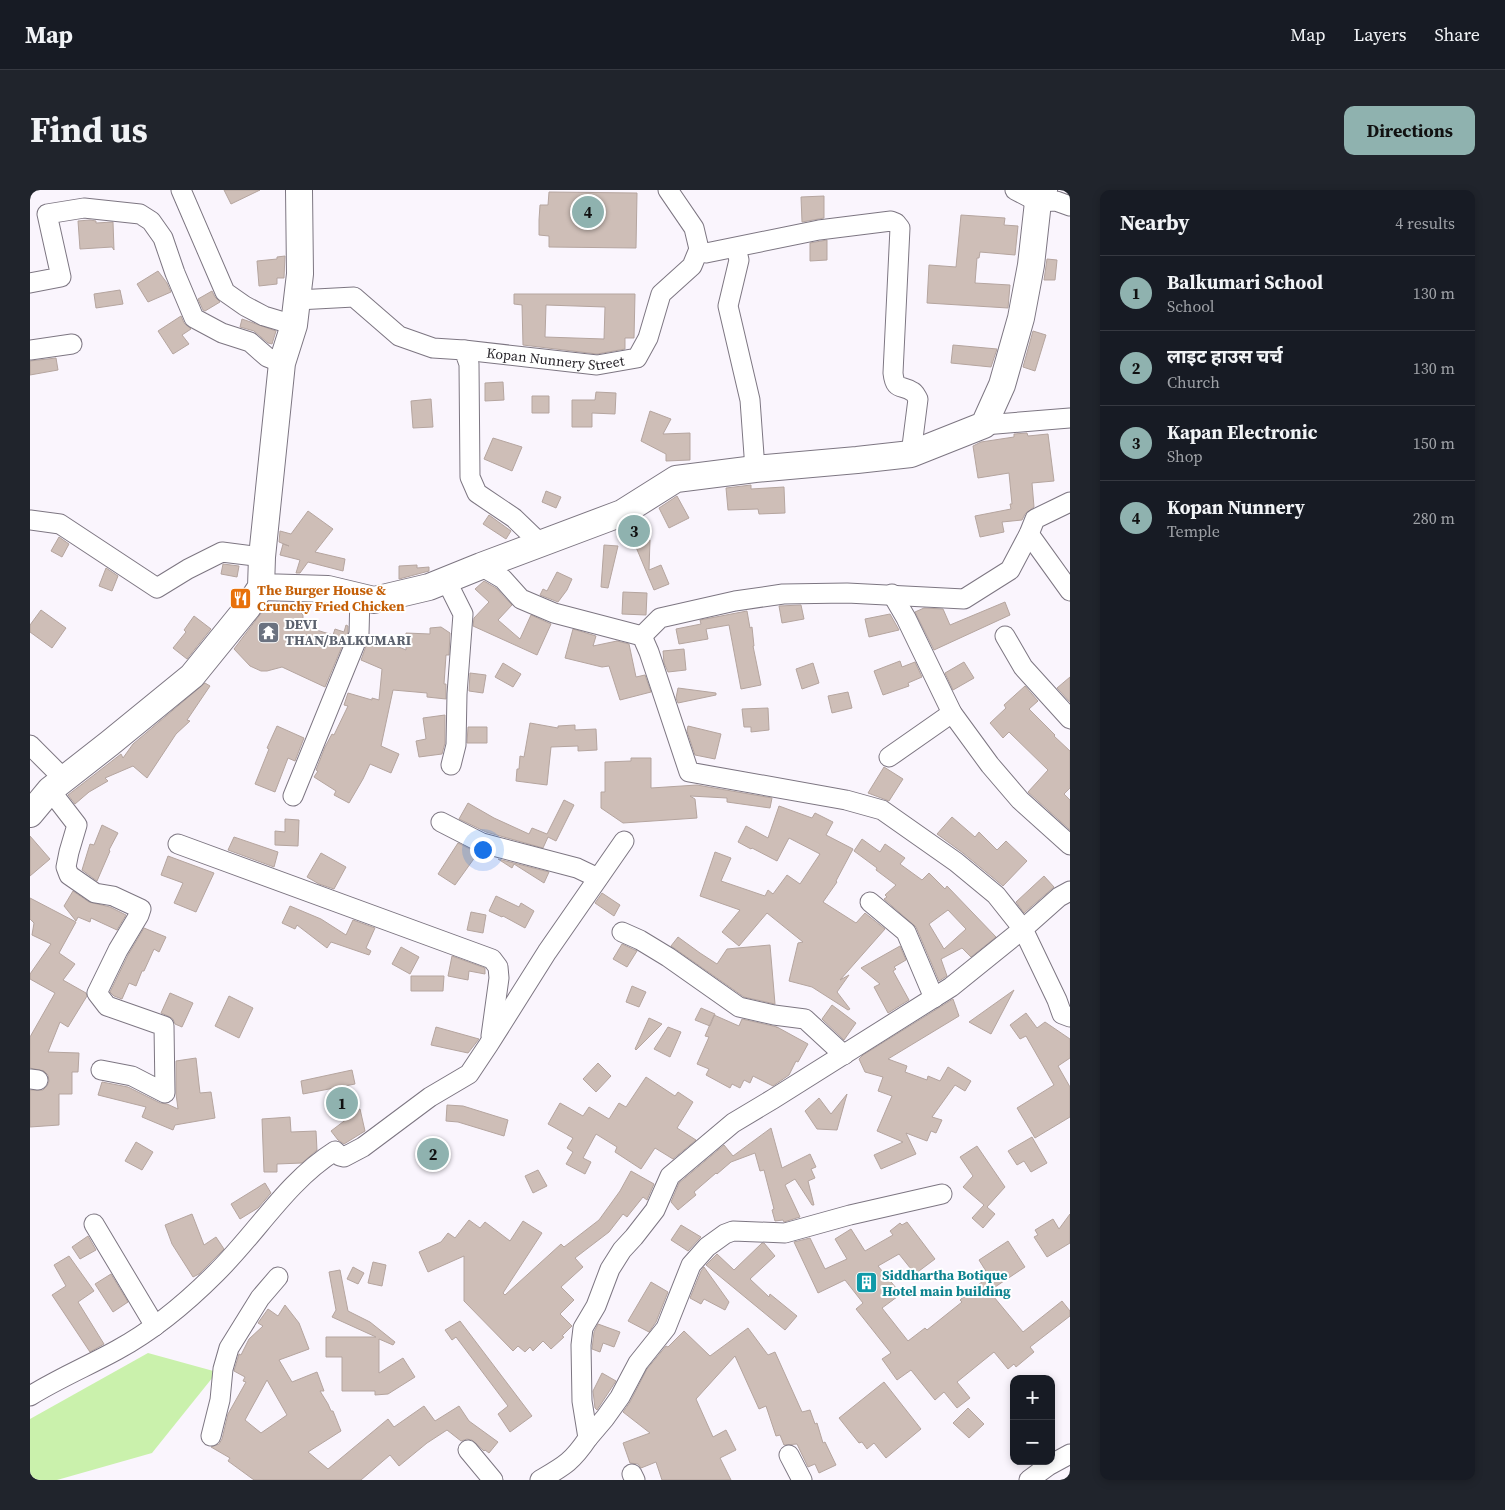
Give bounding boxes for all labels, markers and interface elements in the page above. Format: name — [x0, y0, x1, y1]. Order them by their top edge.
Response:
text: Map — [25, 18, 73, 51]
text: Map — [1290, 22, 1325, 47]
text: Layers — [1353, 22, 1406, 47]
text: Share — [1434, 22, 1480, 47]
text: Find us — [30, 106, 148, 154]
button: Directions — [1344, 106, 1475, 155]
pin: 4 — [572, 193, 604, 231]
text: Nearby — [1120, 208, 1190, 237]
text: 4 results — [1395, 212, 1455, 234]
text: Balkumari School — [1167, 269, 1323, 295]
text: 1 — [1132, 282, 1140, 304]
text: 130 m — [1413, 282, 1455, 304]
text: School — [1167, 295, 1215, 317]
street label: Kopan Nunnery Street — [485, 343, 626, 375]
text: लाइट हाउस चर्च — [1167, 343, 1283, 369]
text: 2 — [1132, 357, 1140, 379]
text: 130 m — [1413, 357, 1455, 379]
text: Church — [1167, 371, 1220, 393]
text: Kapan Electronic — [1167, 419, 1318, 445]
text: 3 — [1132, 432, 1140, 454]
text: 150 m — [1413, 432, 1455, 454]
text: Shop — [1167, 445, 1203, 467]
text: Kopan Nunnery — [1167, 494, 1305, 520]
text: 4 — [1132, 507, 1140, 529]
text: 280 m — [1413, 507, 1455, 529]
pin: 3 — [618, 512, 650, 550]
text: Temple — [1167, 520, 1220, 542]
place label: The Burger House & Crunchy Fried Chicken — [257, 580, 405, 616]
restaurant icon: The Burger House & Crunchy Fried Chicken — [229, 586, 253, 610]
place label: DEVI THAN/BALKUMARI — [285, 614, 411, 650]
temple icon: DEVI THAN/BALKUMARI — [257, 620, 281, 644]
your location — [470, 837, 496, 863]
pin: 1 — [326, 1084, 358, 1122]
pin: 2 — [417, 1135, 449, 1173]
place label: Siddhartha Botique Hotel main building — [882, 1265, 1011, 1301]
building icon: Siddhartha Botique Hotel main building — [854, 1271, 878, 1295]
map controls — [1010, 1375, 1055, 1465]
button: + — [1010, 1375, 1055, 1420]
button: − — [1010, 1420, 1055, 1465]

